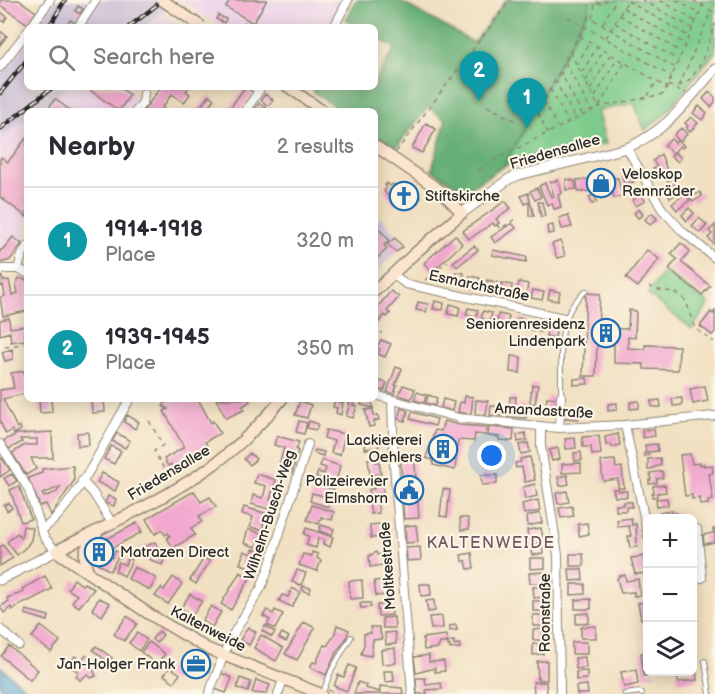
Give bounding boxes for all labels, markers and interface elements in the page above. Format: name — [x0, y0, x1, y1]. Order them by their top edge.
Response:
search box — [24, 24, 378, 90]
icon: search — [45, 41, 78, 74]
text: Search here — [93, 44, 215, 71]
pin: 2 — [460, 51, 498, 101]
pin: 1 — [508, 78, 546, 128]
street label: Friedensallee — [508, 130, 602, 174]
text: Nearby — [48, 132, 135, 163]
text: 2 results — [277, 135, 354, 159]
place label: Veloskop Rennräder — [622, 165, 696, 201]
shop icon: Veloskop Rennräder — [585, 167, 617, 199]
church icon: Stiftskirche — [388, 180, 420, 212]
place label: Stiftskirche — [425, 187, 500, 206]
text: 1914-1918 — [105, 216, 203, 243]
text: 1 — [63, 229, 72, 253]
text: 320 m — [296, 229, 354, 253]
text: Place — [105, 243, 156, 267]
street label: Esmarchstraße — [427, 266, 531, 306]
place label: Seniorenresidenz Lindenpark — [466, 315, 586, 351]
building icon: Seniorenresidenz Lindenpark — [590, 317, 622, 349]
text: 1939-1945 — [105, 324, 210, 351]
text: 2 — [62, 337, 73, 361]
text: 350 m — [297, 337, 354, 361]
text: Place — [105, 351, 156, 375]
street label: Amandastraße — [494, 399, 594, 423]
place label: Lackiererei Oehlers — [346, 431, 423, 467]
building icon: Lackiererei Oehlers — [427, 433, 459, 465]
street label: Friedensallee — [124, 441, 214, 505]
your location — [477, 441, 506, 470]
street label: Wilhelm-Busch-Weg — [240, 447, 300, 583]
place label: Polizeirevier Elmshorn — [305, 472, 389, 508]
public building icon: Polizeirevier Elmshorn — [393, 474, 425, 506]
map controls — [643, 514, 697, 676]
button: + — [643, 514, 697, 568]
street label: Moltkestraße — [375, 521, 401, 611]
district label: KALTENWEIDE — [426, 534, 556, 553]
building icon: Matrazen Direct — [83, 536, 115, 568]
place label: Matrazen Direct — [120, 543, 229, 562]
button: − — [643, 568, 697, 622]
street label: Roonstraße — [536, 573, 555, 653]
street label: Kaltenweide — [167, 602, 249, 656]
button: layers — [643, 622, 697, 676]
office icon: Jan-Holger Frank — [180, 648, 212, 680]
place label: Jan-Holger Frank — [57, 655, 176, 674]

